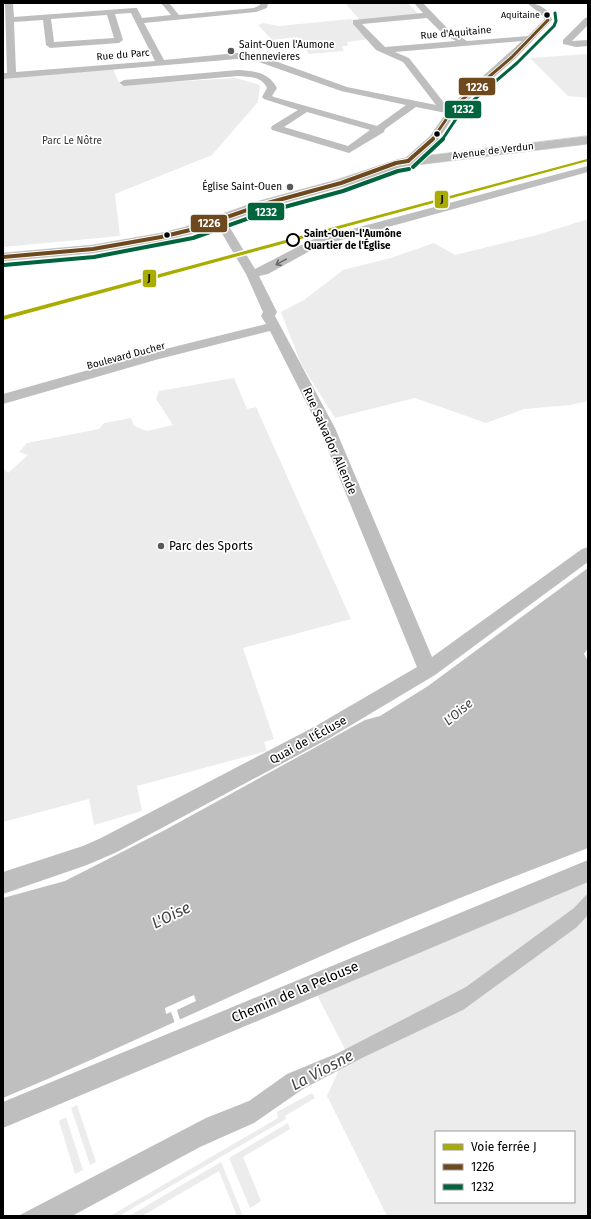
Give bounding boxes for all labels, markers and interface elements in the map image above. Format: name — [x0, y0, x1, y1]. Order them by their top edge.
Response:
place label: Aquitaine — [501, 10, 540, 20]
marker: Aquitaine — [542, 10, 552, 20]
street label: Rue d'Aquitaine — [420, 24, 492, 42]
place label: Saint-Ouen l'Aumone Chennevieres — [239, 39, 334, 63]
marker: Saint-Ouen l'Aumone Chennevieres — [226, 46, 236, 56]
street label: Rue du Parc — [96, 47, 150, 63]
line badge: 1226 — [458, 77, 496, 96]
text: 1226 — [466, 81, 488, 94]
line badge: 1232 — [444, 100, 482, 119]
text: 1232 — [452, 103, 474, 116]
unlabelled marker — [432, 129, 442, 139]
park label: Parc Le Nôtre — [42, 135, 102, 147]
street label: Avenue de Verdun — [452, 140, 534, 162]
place label: Église Saint-Ouen — [202, 179, 282, 193]
marker: Église Saint-Ouen — [285, 182, 295, 192]
line badge: J — [434, 190, 449, 209]
text: J — [439, 193, 444, 206]
line badge: 1232 — [247, 202, 285, 221]
text: 1232 — [255, 206, 277, 219]
line badge: 1226 — [190, 214, 228, 233]
text: 1226 — [198, 217, 220, 230]
place label: Saint-Ouen-l'Aumône Quartier de l'Église — [304, 228, 402, 252]
unlabelled marker — [162, 230, 172, 240]
marker: Saint-Ouen-l'Aumône Quartier de l'Église — [286, 233, 300, 247]
one-way arrow — [275, 258, 287, 266]
line badge: J — [142, 269, 157, 288]
text: J — [146, 272, 151, 285]
street label: Boulevard Ducher — [86, 340, 167, 372]
street label: Rue Salvador Allende — [300, 385, 360, 497]
place label: Parc des Sports — [169, 539, 253, 553]
marker: Parc des Sports — [156, 541, 166, 551]
water label: L'Oise — [440, 695, 476, 728]
street label: Quai de l'Écluse — [267, 712, 349, 767]
water label: L'Oise — [149, 898, 193, 932]
street label: Chemin de la Pelouse — [229, 958, 361, 1026]
water label: La Viosne — [287, 1046, 357, 1094]
legend — [435, 1131, 575, 1203]
text: Voie ferrée J — [471, 1140, 537, 1154]
text: 1226 — [471, 1160, 494, 1174]
text: 1232 — [471, 1180, 494, 1194]

